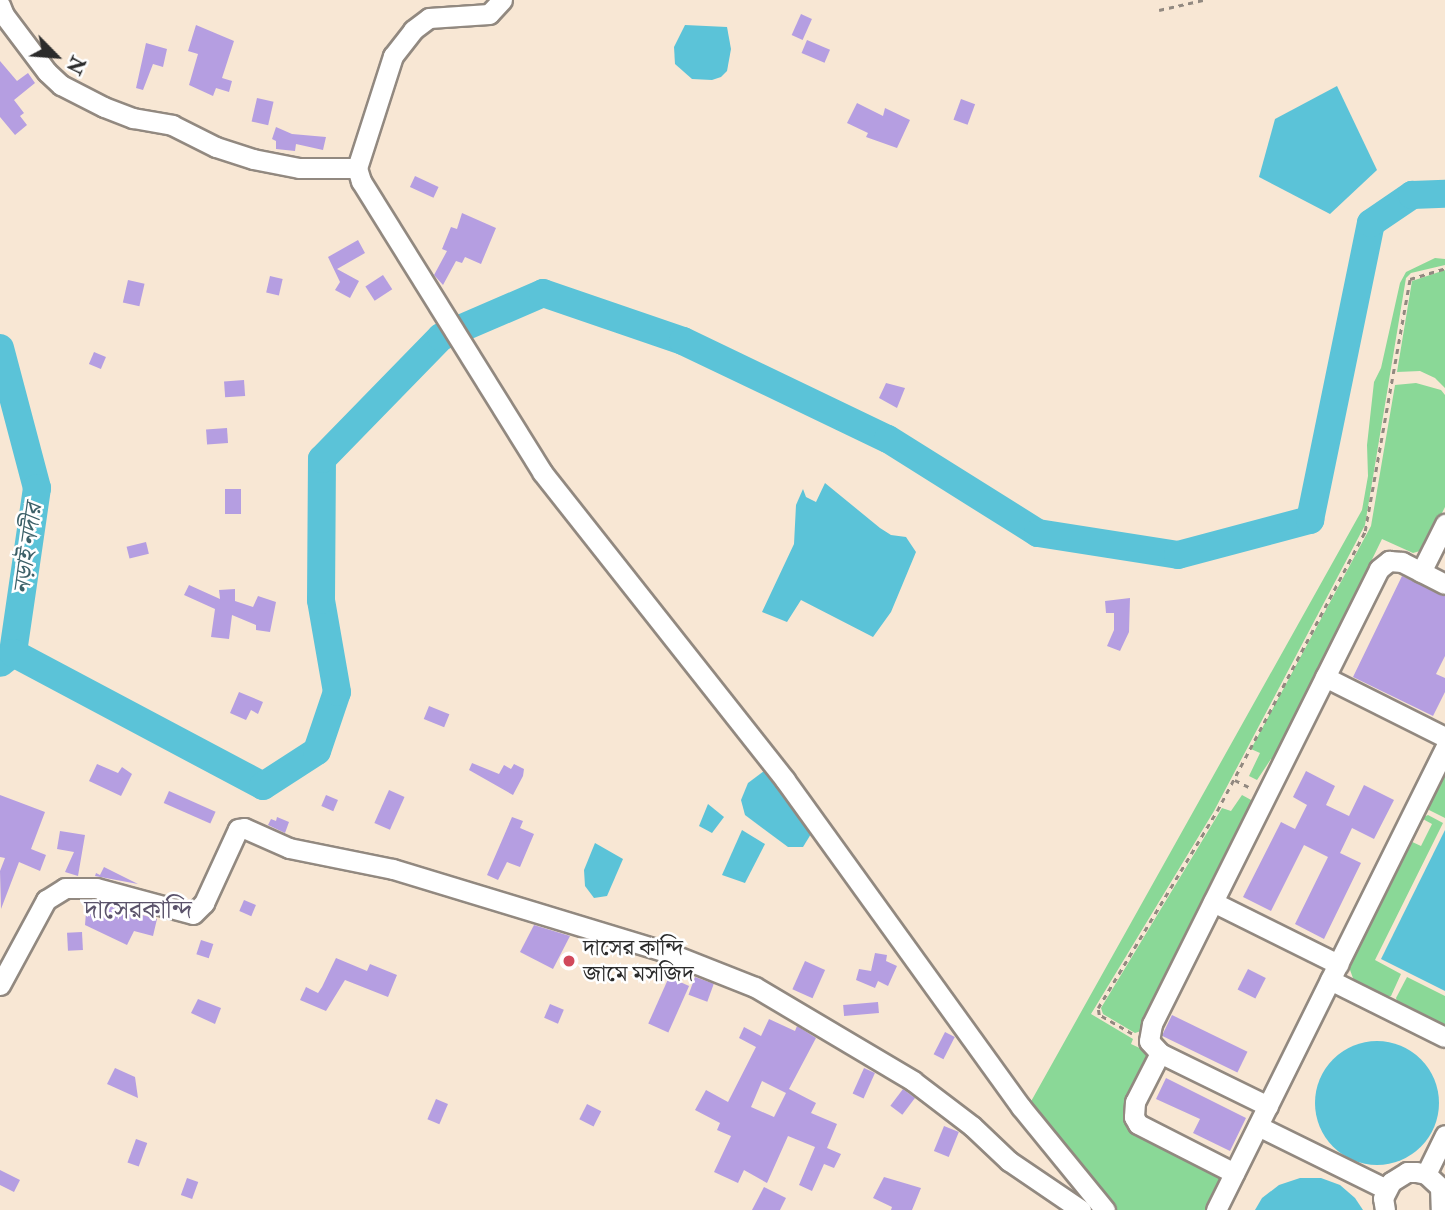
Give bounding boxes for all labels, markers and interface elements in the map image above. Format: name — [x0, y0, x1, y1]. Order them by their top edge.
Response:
north arrow — [21, 21, 91, 91]
text: N — [61, 52, 90, 78]
water label: নড়াই নদীর — [7, 502, 49, 596]
district label: দাসেরকান্দি — [84, 895, 192, 927]
place label: দাসের কান্দি জামে মসজিদ — [583, 934, 694, 988]
marker: দাসের কান্দি জামে মসজিদ — [561, 953, 577, 969]

